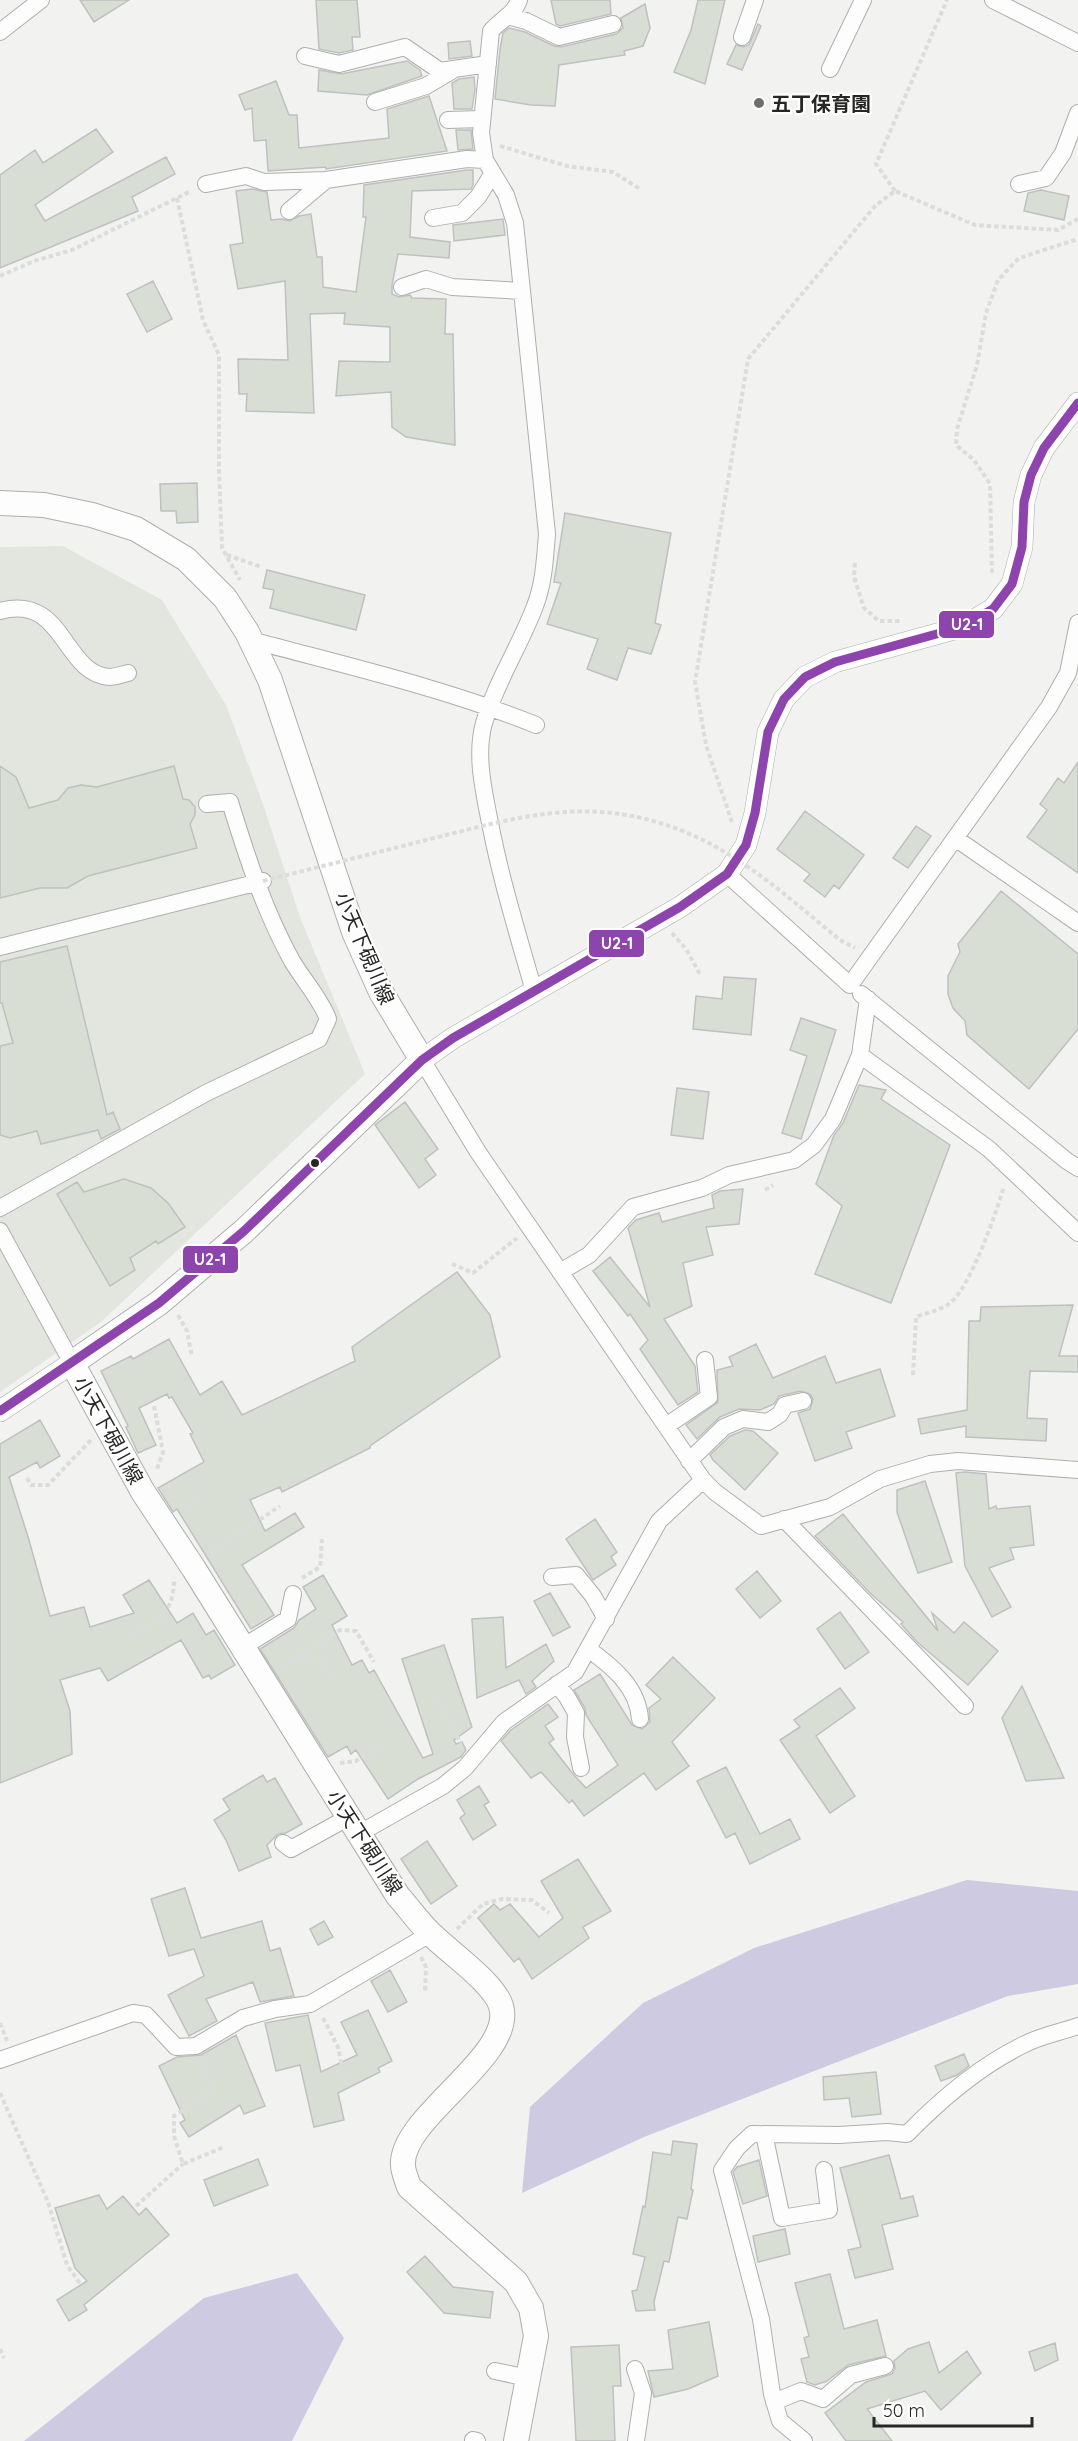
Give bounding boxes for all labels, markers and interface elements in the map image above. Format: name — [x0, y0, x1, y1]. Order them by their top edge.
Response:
place label: 五丁保育園 — [771, 91, 871, 116]
marker: 五丁保育園 — [752, 96, 766, 110]
line badge: U2-1 — [938, 610, 995, 639]
text: U2-1 — [951, 614, 983, 634]
street label: 小天下硯川線 — [330, 888, 400, 1008]
line badge: U2-1 — [588, 929, 645, 958]
text: U2-1 — [601, 933, 633, 953]
unlabelled marker — [309, 1157, 321, 1169]
line badge: U2-1 — [182, 1245, 239, 1274]
text: U2-1 — [194, 1249, 226, 1269]
street label: 小天下硯川線 — [69, 1371, 149, 1489]
street label: 小天下硯川線 — [322, 1785, 408, 1899]
scale bar — [874, 2390, 1032, 2428]
text: 50 m — [883, 2399, 925, 2422]

